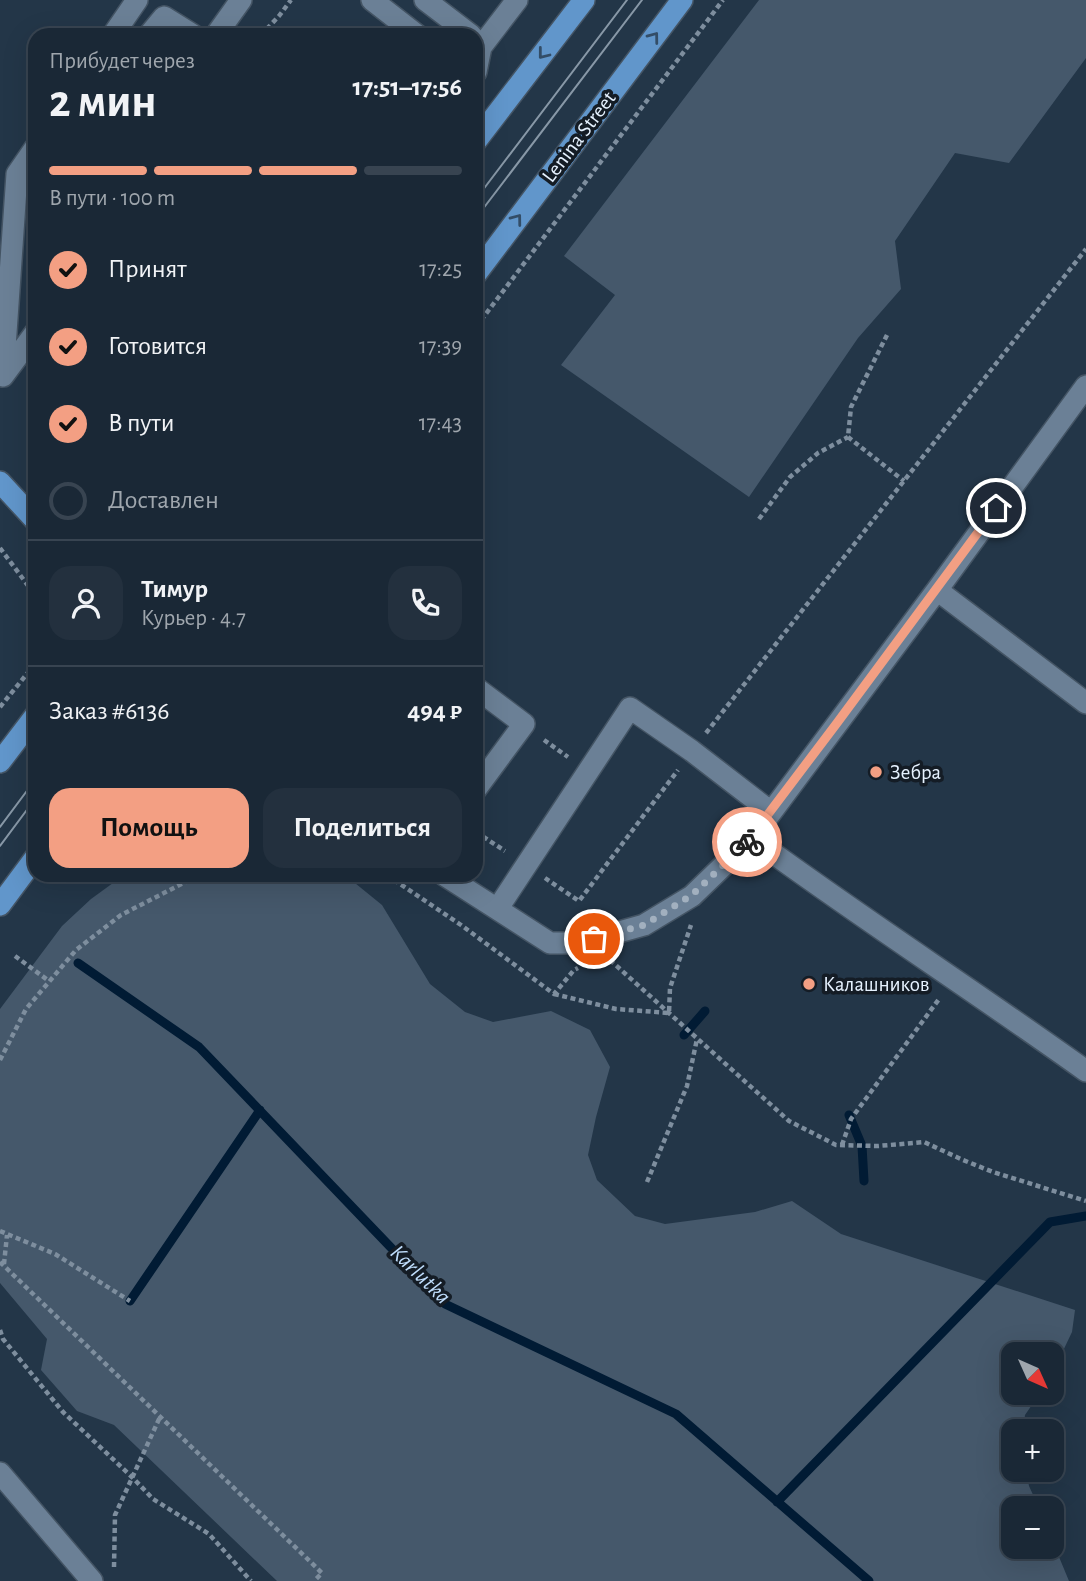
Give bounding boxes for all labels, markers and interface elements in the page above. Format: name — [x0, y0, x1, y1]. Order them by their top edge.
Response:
one-way arrow — [646, 33, 658, 45]
one-way arrow — [538, 46, 551, 59]
text: Прибудет через — [49, 50, 195, 73]
text: 17:51–17:56 — [353, 74, 462, 100]
text: 2 мин — [49, 79, 157, 125]
street label: Lenina Street — [538, 88, 620, 186]
text: В пути · 100 m — [49, 187, 175, 210]
one-way arrow — [509, 214, 521, 227]
icon: check — [49, 251, 87, 289]
text: Принят — [108, 256, 187, 282]
text: 17:25 — [419, 258, 462, 281]
icon: check — [49, 328, 87, 366]
text: Готовится — [108, 333, 207, 359]
text: 17:39 — [419, 335, 462, 358]
icon: check — [49, 405, 87, 443]
text: В пути — [108, 410, 174, 436]
text: 17:43 — [419, 412, 462, 435]
pin — [966, 478, 1026, 538]
text: Доставлен — [108, 487, 219, 513]
icon: home — [977, 489, 1015, 527]
button: person — [49, 566, 123, 640]
button: phone — [388, 566, 462, 640]
text: Тимур — [141, 576, 208, 602]
text: Курьер · 4.7 — [141, 607, 246, 630]
text: Заказ #6136 — [49, 698, 169, 724]
text: 494 ₽ — [407, 698, 462, 724]
place label: Зебра — [890, 762, 942, 783]
marker: Зебра — [868, 764, 884, 780]
button: Помощь — [49, 788, 249, 868]
button: Поделиться — [263, 788, 462, 868]
courier — [712, 807, 782, 877]
icon: bike — [728, 823, 766, 861]
pin — [564, 909, 624, 969]
icon: bag — [575, 920, 613, 958]
place label: Калашников — [823, 974, 929, 995]
marker: Калашников — [801, 976, 817, 992]
water label: Karlutka — [385, 1241, 455, 1309]
north arrow — [1001, 1342, 1064, 1405]
map controls — [1001, 1342, 1064, 1559]
button: + — [1001, 1419, 1064, 1482]
button: − — [1001, 1496, 1064, 1559]

